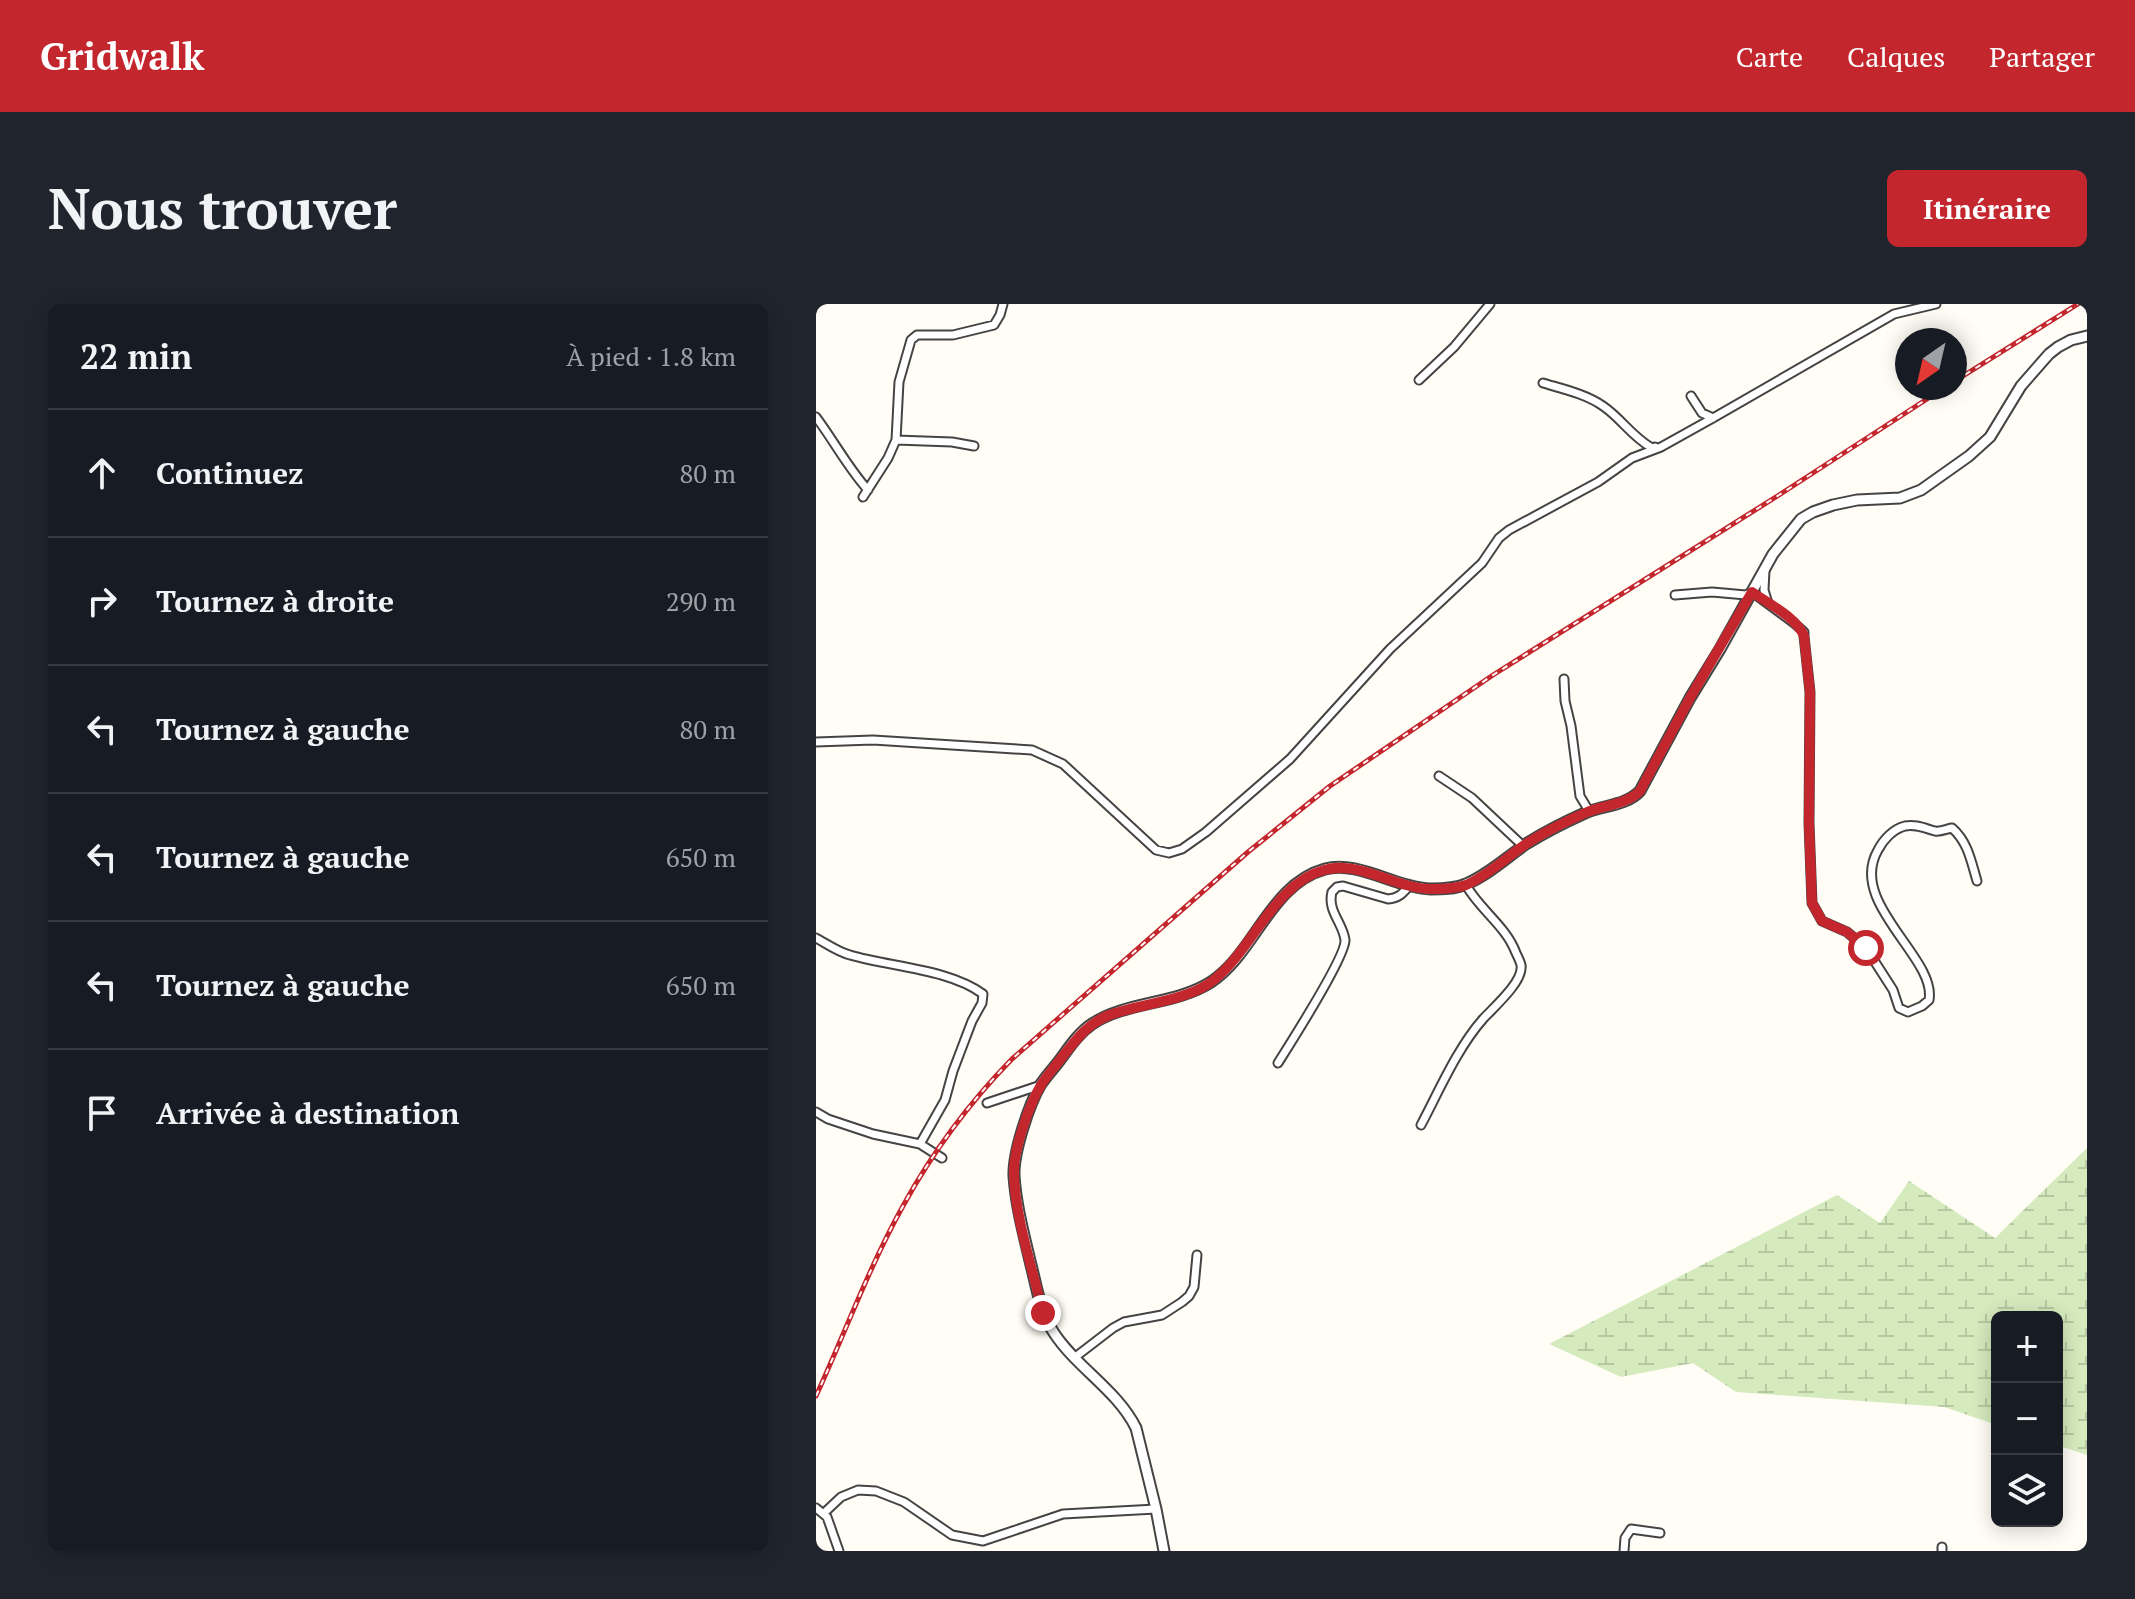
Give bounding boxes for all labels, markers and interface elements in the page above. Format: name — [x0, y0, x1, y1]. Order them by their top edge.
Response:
text: Gridwalk — [40, 31, 204, 81]
text: Carte — [1736, 38, 1803, 75]
text: Calques — [1847, 38, 1945, 75]
text: Partager — [1989, 38, 2095, 75]
button: Itinéraire — [1887, 170, 2087, 247]
text: Nous trouver — [48, 171, 397, 245]
north arrow — [1895, 328, 1967, 400]
text: 22 min — [80, 334, 192, 379]
text: À pied · 1.8 km — [566, 339, 736, 373]
icon: ahead — [80, 451, 124, 495]
text: Continuez — [156, 453, 303, 493]
text: 80 m — [680, 456, 736, 490]
icon: right — [80, 579, 124, 623]
text: Tournez à droite — [156, 581, 394, 621]
text: 290 m — [666, 584, 736, 618]
icon: left — [80, 707, 124, 751]
text: Tournez à gauche — [156, 709, 410, 749]
text: 80 m — [680, 712, 736, 746]
icon: left — [80, 835, 124, 879]
text: Tournez à gauche — [156, 837, 410, 877]
text: 650 m — [666, 840, 736, 874]
route start — [1848, 930, 1884, 966]
icon: left — [80, 963, 124, 1007]
text: Tournez à gauche — [156, 965, 410, 1005]
text: 650 m — [666, 968, 736, 1002]
icon: arrive — [80, 1091, 124, 1135]
text: Arrivée à destination — [156, 1093, 459, 1133]
route end — [1025, 1295, 1061, 1331]
map controls — [1991, 1311, 2063, 1527]
button: + — [1991, 1311, 2063, 1383]
button: − — [1991, 1383, 2063, 1455]
button: layers — [1991, 1455, 2063, 1527]

